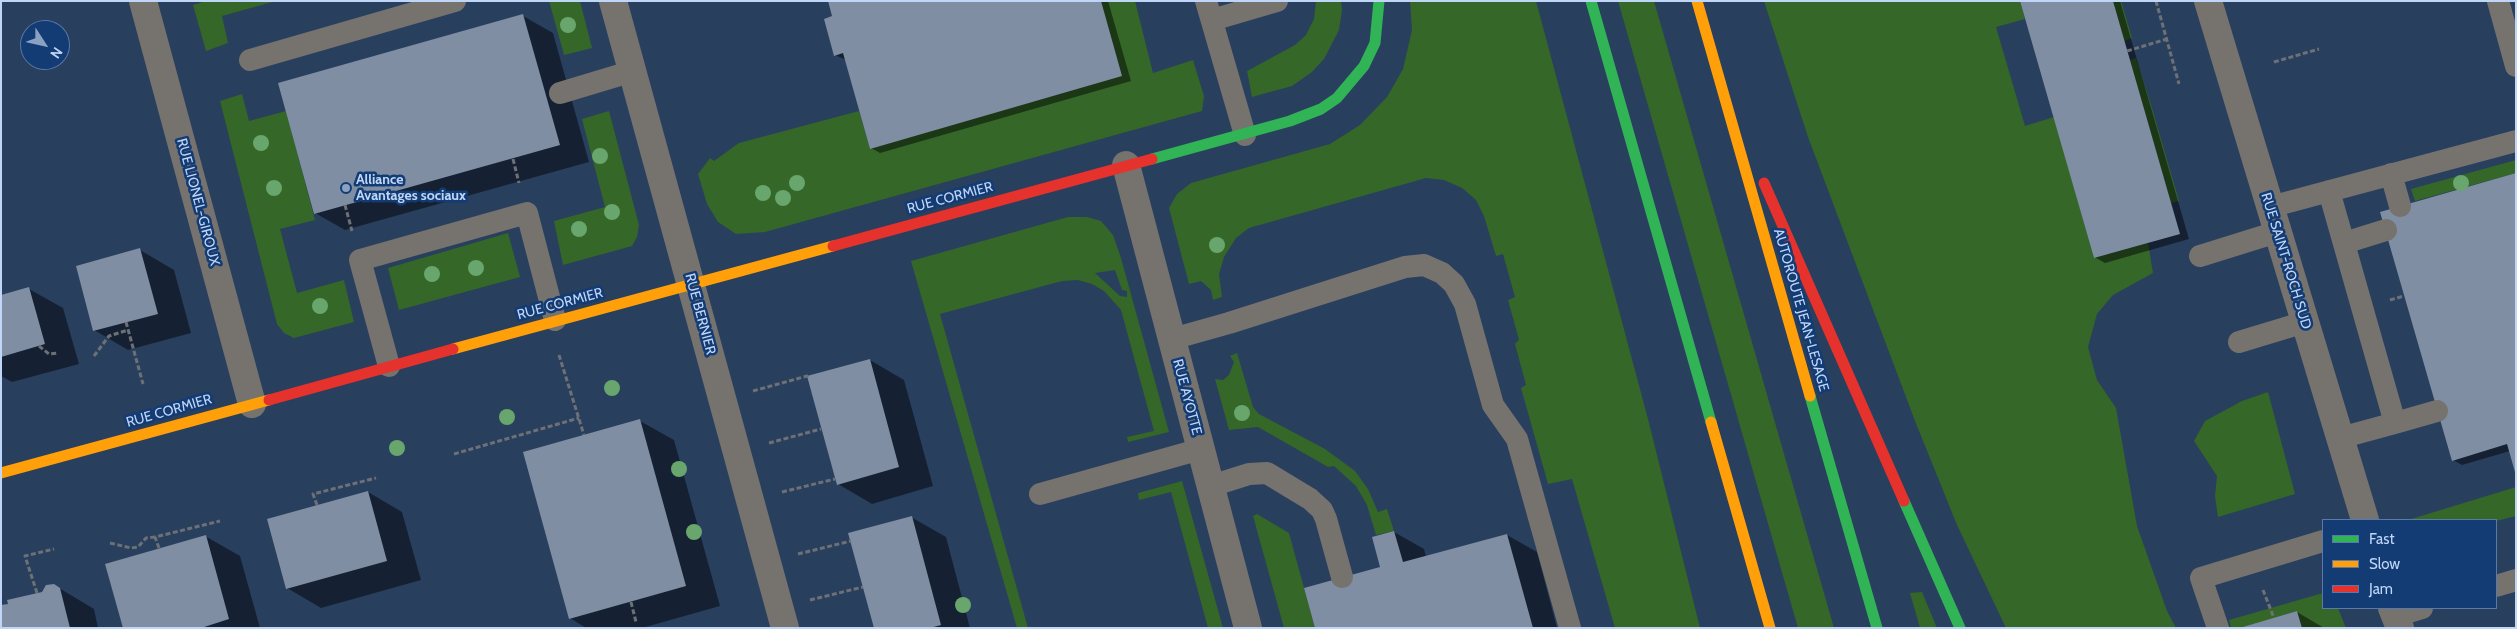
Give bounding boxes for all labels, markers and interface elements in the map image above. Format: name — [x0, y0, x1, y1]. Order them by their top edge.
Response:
north arrow — [20, 20, 70, 70]
text: N — [46, 44, 67, 62]
street label: RUE LIONEL-GIROUX — [173, 136, 223, 268]
place label: Alliance Avantages sociaux — [356, 172, 466, 204]
street label: RUE CORMIER — [905, 178, 995, 218]
marker: Alliance Avantages sociaux — [340, 182, 352, 194]
street label: RUE SAINT-ROCH SUD — [2257, 191, 2315, 331]
street label: AUTOROUTE JEAN-LESAGE — [1770, 227, 1832, 393]
street label: RUE BERNIER — [681, 271, 719, 357]
street label: RUE CORMIER — [515, 284, 605, 324]
street label: RUE AYOTTE — [1169, 357, 1205, 437]
street label: RUE CORMIER — [124, 391, 214, 431]
legend — [2322, 519, 2497, 609]
text: Fast — [2369, 530, 2394, 548]
text: Slow — [2369, 555, 2400, 573]
text: Jam — [2369, 580, 2393, 598]

